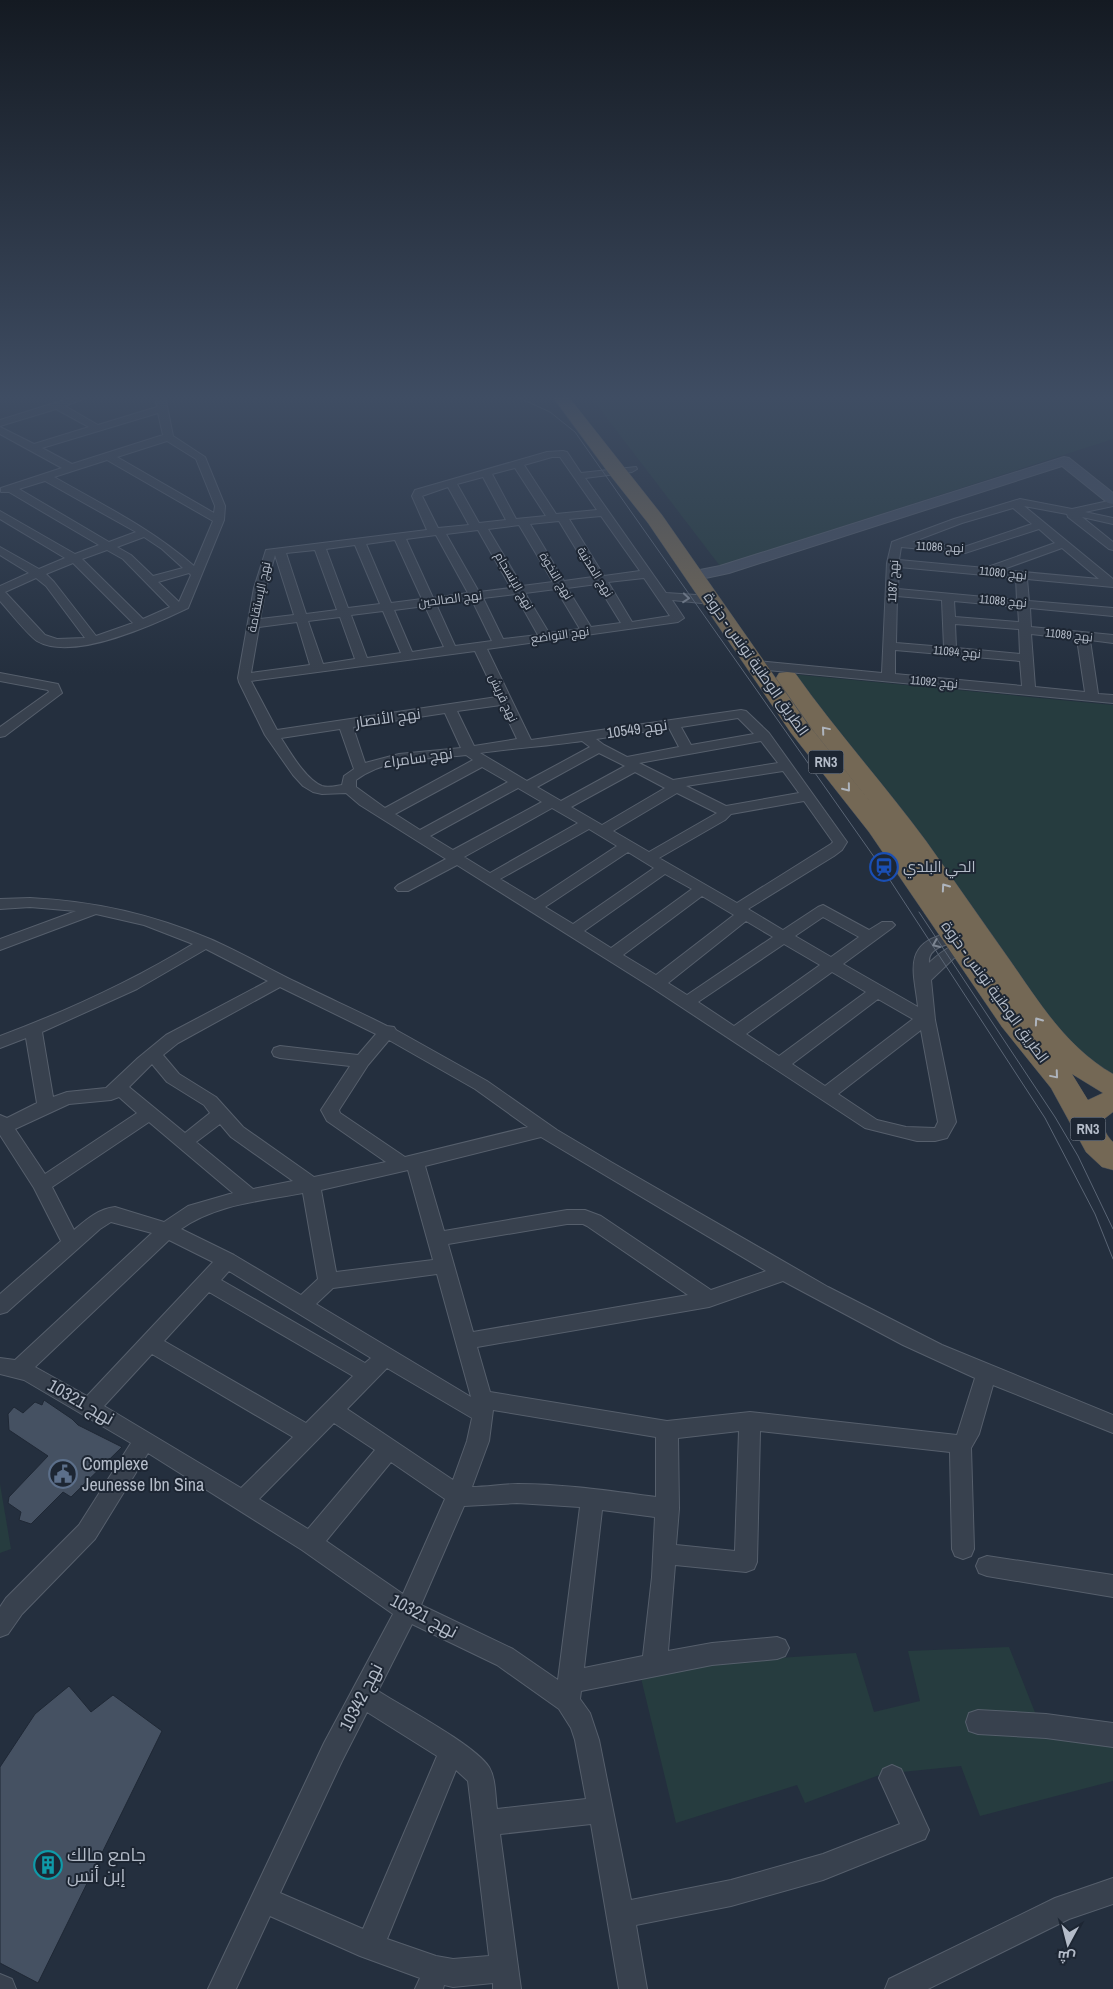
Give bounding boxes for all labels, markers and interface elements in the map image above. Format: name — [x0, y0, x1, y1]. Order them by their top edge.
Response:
street label: نهج 11086 — [916, 538, 964, 556]
street label: نهج المدنية — [573, 544, 617, 600]
street label: نهج الإنسجام — [491, 549, 537, 613]
street label: نهج النخوة — [536, 549, 576, 603]
street label: نهج 1187 — [884, 559, 902, 603]
street label: نهج الإستقامة — [244, 560, 274, 634]
street label: نهج 11080 — [978, 563, 1028, 583]
street label: نهج الصالحين — [417, 587, 483, 611]
street label: الطريق الوطنية تونس - حزوة — [699, 588, 814, 740]
street label: نهج 11088 — [978, 591, 1028, 611]
one-way arrow — [683, 592, 691, 603]
street label: نهج التواضع — [530, 623, 590, 647]
street label: نهج 11089 — [1044, 625, 1094, 645]
street label: نهج 11094 — [932, 642, 982, 662]
street label: نهج قريش — [485, 671, 521, 725]
street label: نهج 11092 — [909, 672, 959, 692]
street label: نهج الأنصار — [353, 703, 422, 734]
street label: نهج 10549 — [605, 714, 669, 744]
one-way arrow — [822, 727, 831, 736]
street label: نهج سامراء — [382, 742, 454, 774]
road number: RN3 — [808, 750, 844, 774]
one-way arrow — [842, 782, 851, 791]
station icon: الحي البلدي — [869, 852, 899, 882]
place label: الحي البلدي — [903, 856, 976, 879]
one-way arrow — [942, 883, 951, 893]
street label: الطريق الوطنية تونس - حزوة — [937, 916, 1054, 1067]
one-way arrow — [932, 938, 941, 949]
one-way arrow — [1035, 1017, 1044, 1026]
one-way arrow — [1050, 1069, 1059, 1078]
road number: RN3 — [1070, 1118, 1106, 1140]
street label: نهج 10321 — [43, 1372, 119, 1431]
place label: Complexe Jeunesse Ibn Sina — [82, 1451, 204, 1497]
public building icon: Complexe Jeunesse Ibn Sina — [48, 1459, 78, 1489]
street label: نهج 10321 — [386, 1587, 462, 1644]
street label: نهج 10342 — [333, 1659, 388, 1735]
place label: جامع مالك إبن أنس — [67, 1842, 146, 1888]
building icon: جامع مالك إبن أنس — [33, 1850, 63, 1880]
north arrow — [1043, 1919, 1093, 1969]
text: ش — [1056, 1947, 1076, 1967]

